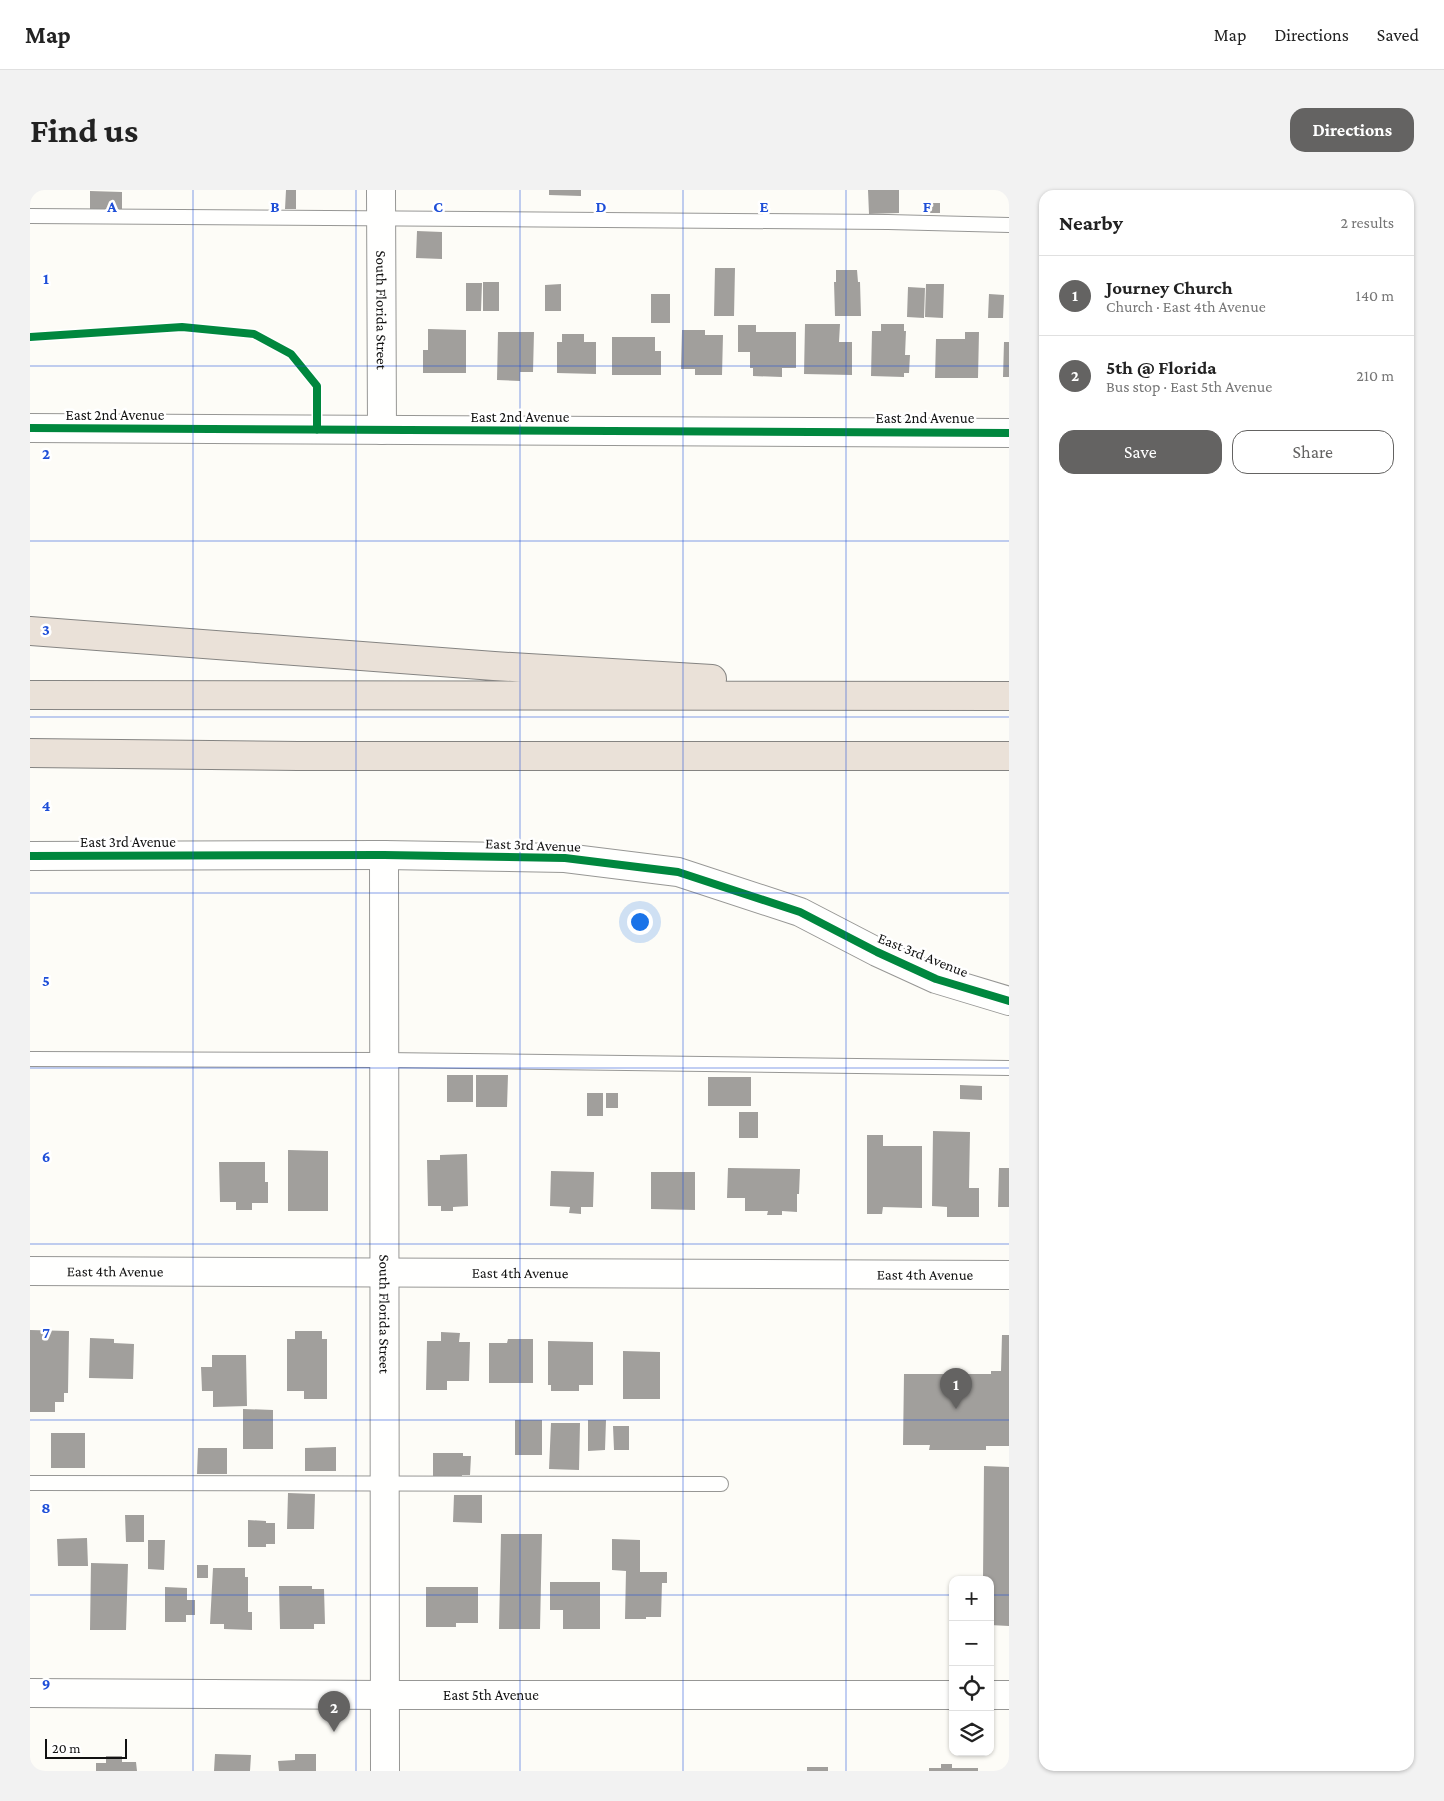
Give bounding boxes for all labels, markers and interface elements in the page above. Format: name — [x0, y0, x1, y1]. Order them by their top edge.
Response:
text: Map — [25, 21, 71, 48]
text: Map — [1214, 25, 1246, 45]
text: Directions — [1274, 25, 1349, 45]
text: Saved — [1377, 25, 1419, 45]
button: Directions — [1290, 108, 1414, 152]
text: Find us — [30, 111, 138, 150]
text: A — [106, 198, 117, 215]
text: B — [270, 198, 280, 215]
text: C — [433, 198, 443, 215]
text: D — [595, 198, 607, 215]
text: E — [759, 198, 769, 215]
text: F — [923, 198, 932, 215]
text: Nearby — [1059, 211, 1123, 235]
text: 2 results — [1341, 214, 1394, 231]
street label: South Florida Street — [373, 250, 390, 371]
text: 1 — [43, 270, 49, 287]
text: Journey Church — [1106, 277, 1233, 298]
text: 1 — [1072, 287, 1078, 304]
text: 140 m — [1356, 287, 1394, 304]
text: Church · East 4th Avenue — [1106, 298, 1266, 315]
text: 5th @ Florida — [1106, 357, 1217, 378]
text: 2 — [1071, 367, 1079, 384]
text: 210 m — [1356, 367, 1394, 384]
text: Bus stop · East 5th Avenue — [1106, 378, 1272, 395]
street label: East 2nd Avenue — [66, 407, 165, 423]
street label: East 2nd Avenue — [471, 409, 570, 425]
street label: East 2nd Avenue — [876, 410, 975, 426]
button: Save — [1059, 430, 1222, 474]
button: Share — [1232, 430, 1394, 474]
text: 2 — [42, 445, 50, 462]
text: 3 — [42, 621, 50, 638]
text: 4 — [42, 797, 51, 814]
street label: East 3rd Avenue — [80, 834, 176, 850]
street label: East 3rd Avenue — [485, 835, 582, 855]
your location — [627, 909, 653, 935]
street label: East 3rd Avenue — [876, 930, 971, 981]
text: 5 — [42, 972, 50, 989]
text: 6 — [42, 1148, 50, 1165]
street label: South Florida Street — [376, 1254, 393, 1375]
street label: East 4th Avenue — [67, 1263, 164, 1280]
street label: East 4th Avenue — [472, 1265, 569, 1281]
street label: East 4th Avenue — [877, 1266, 974, 1283]
text: 7 — [42, 1324, 50, 1341]
pin: 1 — [940, 1368, 972, 1409]
text: 8 — [41, 1499, 51, 1516]
map controls — [949, 1576, 994, 1756]
button: + — [949, 1576, 994, 1621]
button: − — [949, 1621, 994, 1666]
button: locate — [949, 1666, 994, 1711]
text: 9 — [42, 1675, 50, 1692]
street label: East 5th Avenue — [443, 1687, 539, 1703]
pin: 2 — [318, 1691, 350, 1732]
button: layers — [949, 1711, 994, 1756]
scale bar — [45, 1736, 128, 1759]
text: 20 m — [52, 1740, 80, 1756]

